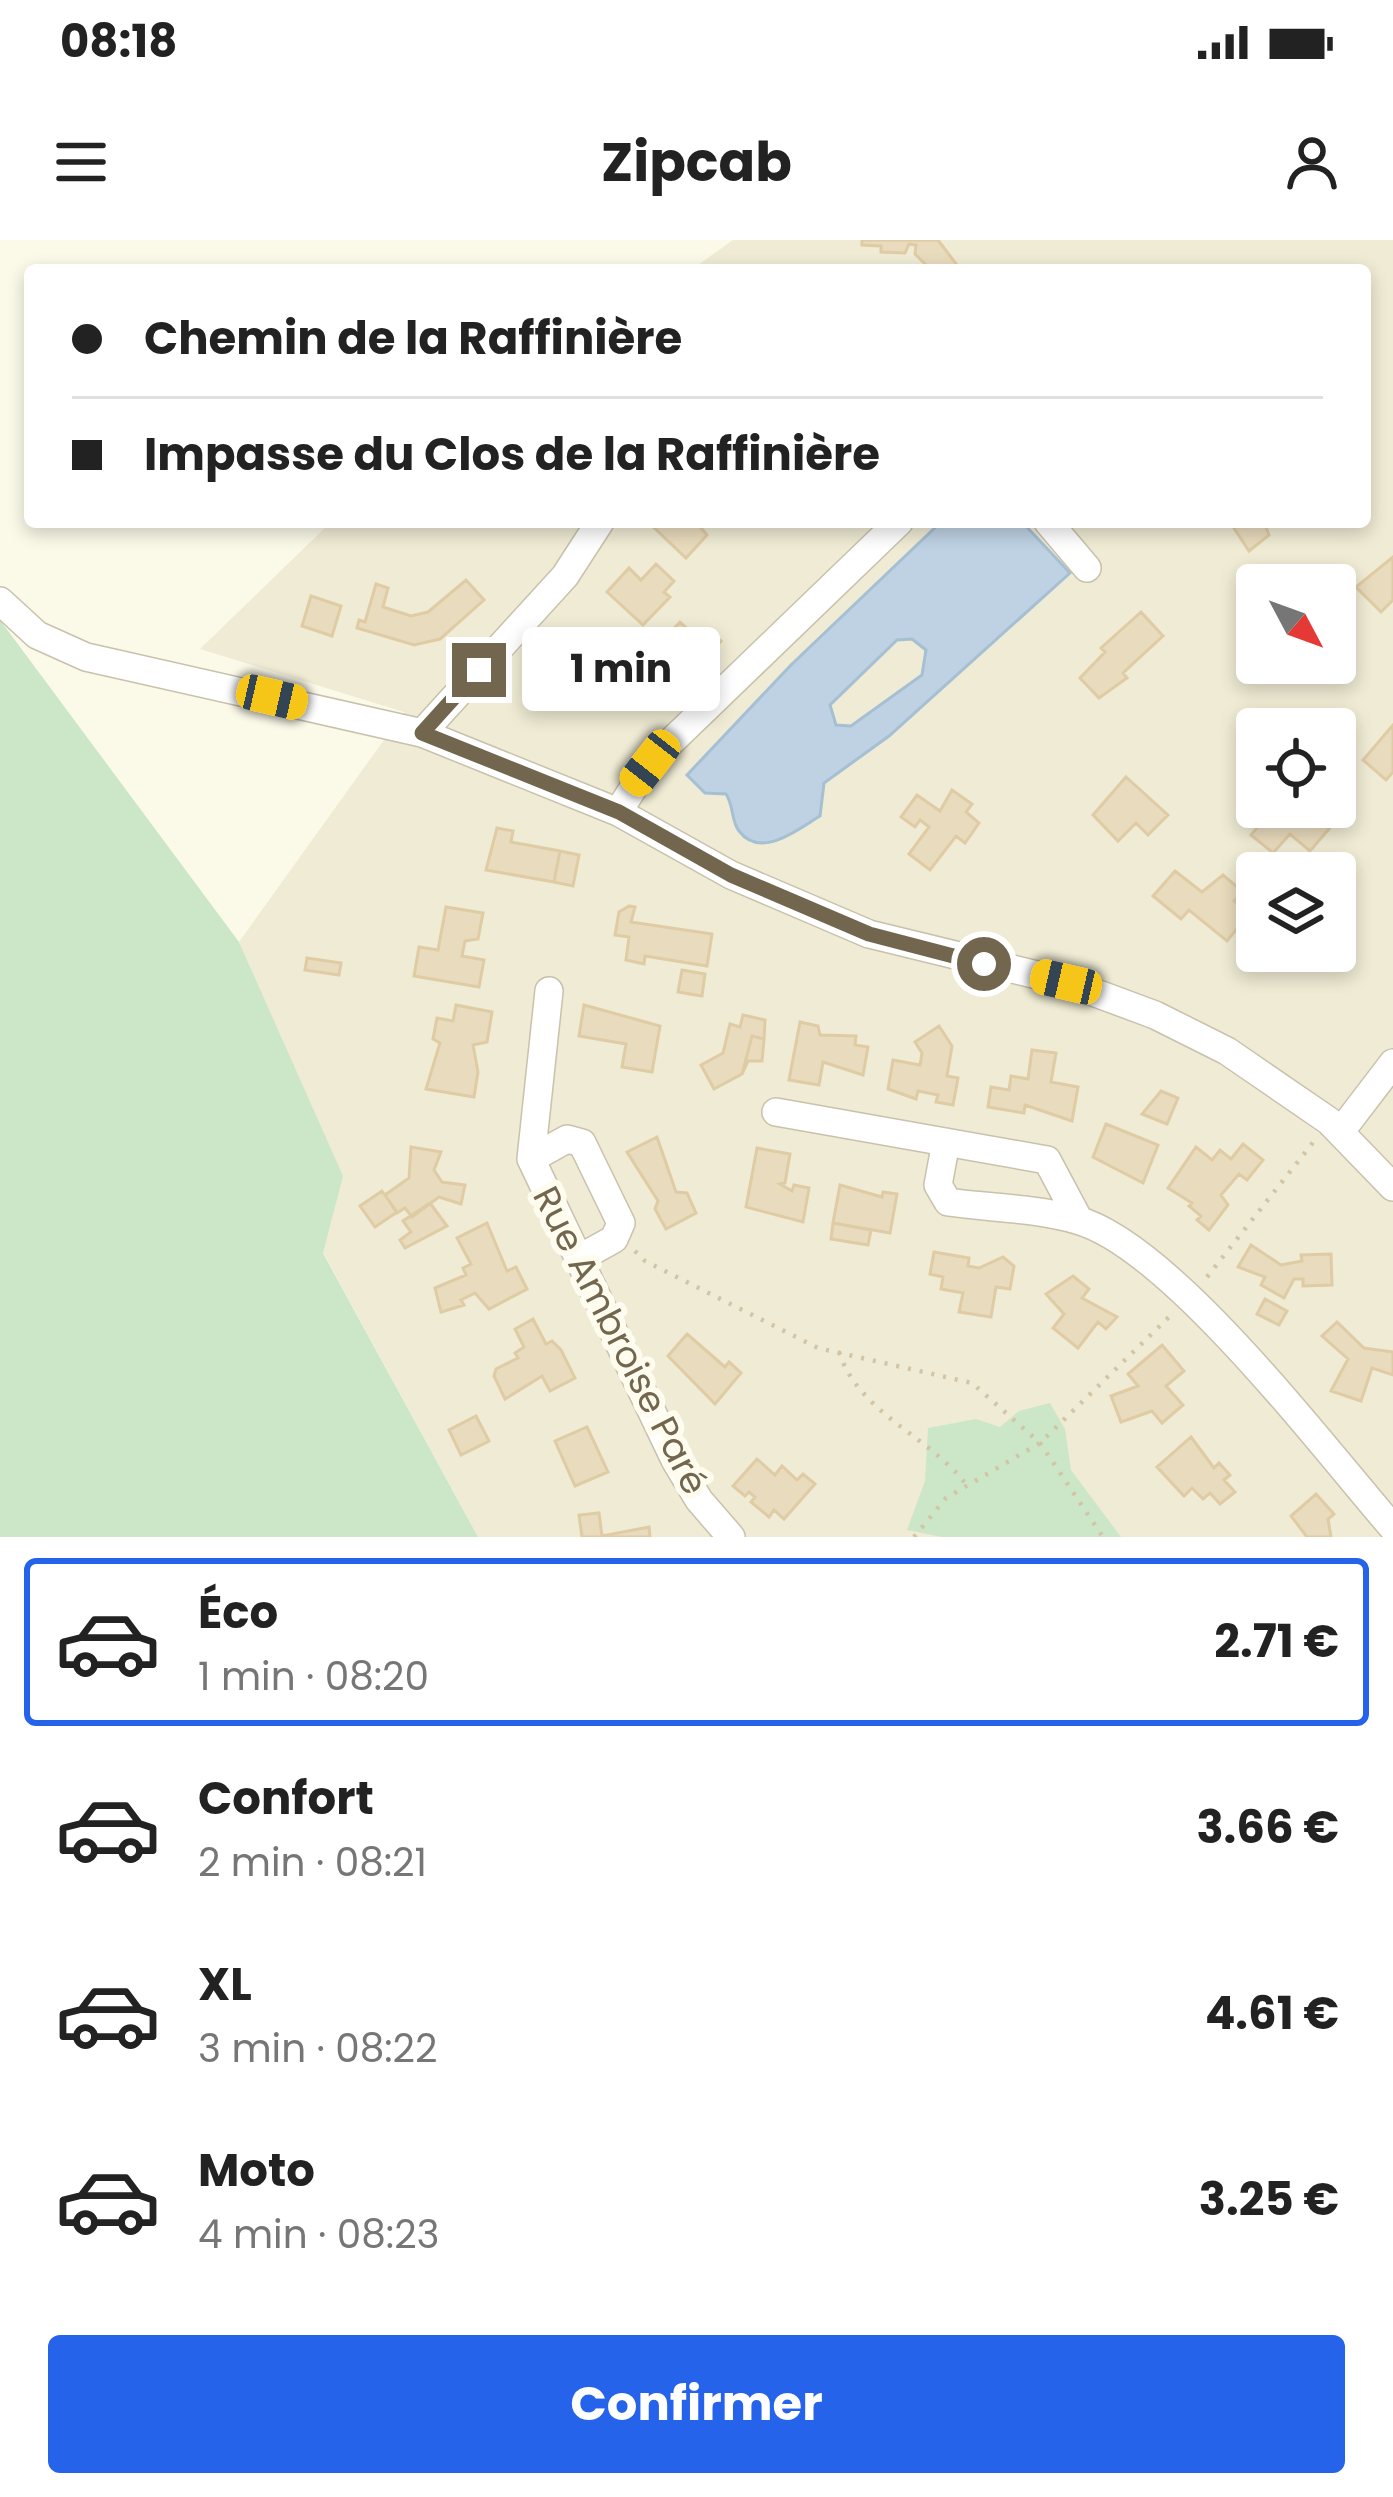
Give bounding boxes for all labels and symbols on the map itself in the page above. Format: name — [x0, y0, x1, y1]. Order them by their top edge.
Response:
north arrow — [1236, 564, 1356, 684]
callout: 1 min — [521, 628, 719, 712]
route end — [452, 643, 506, 697]
car — [233, 671, 311, 723]
car — [614, 724, 686, 802]
route start — [957, 937, 1011, 991]
car — [1027, 956, 1105, 1008]
street label: Rue Ambroise Paré — [521, 1177, 720, 1503]

